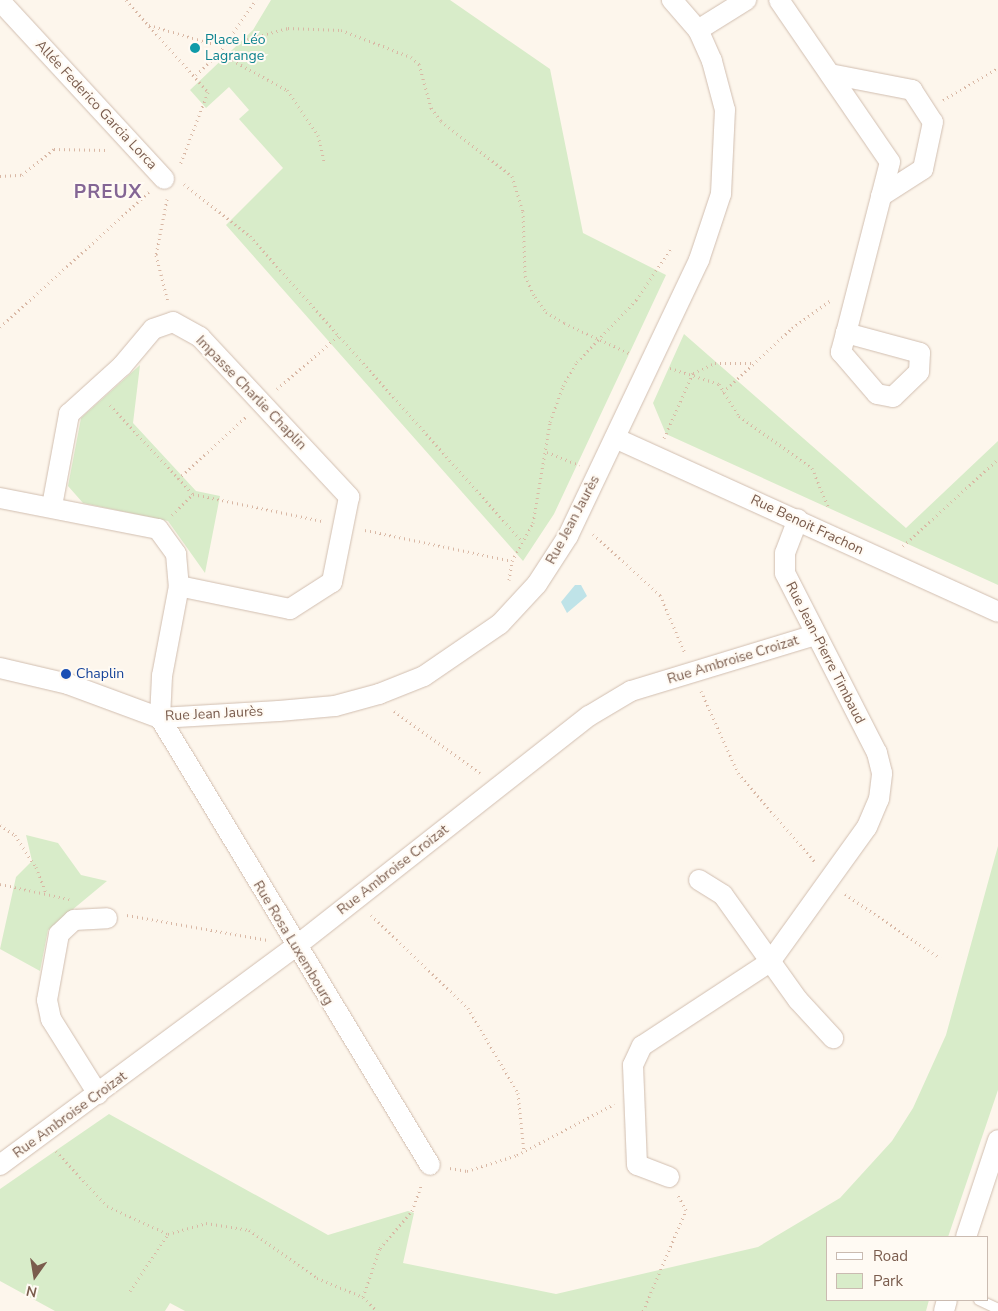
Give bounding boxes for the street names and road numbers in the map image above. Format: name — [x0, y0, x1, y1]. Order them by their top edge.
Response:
street label: Allée Federico Garcia Lorca — [32, 37, 160, 173]
street label: Impasse Charlie Chaplin — [192, 332, 310, 454]
street label: Rue Jean Jaurès — [543, 473, 603, 567]
street label: Rue Benoit Frachon — [748, 491, 866, 559]
street label: Rue Jean-Pierre Timbaud — [782, 579, 868, 727]
street label: Rue Ambroise Croizat — [665, 632, 801, 688]
street label: Rue Jean Jaurès — [165, 703, 263, 725]
street label: Rue Ambroise Croizat — [334, 821, 452, 919]
street label: Rue Rosa Luxembourg — [249, 878, 337, 1008]
street label: Rue Ambroise Croizat — [10, 1068, 130, 1162]

